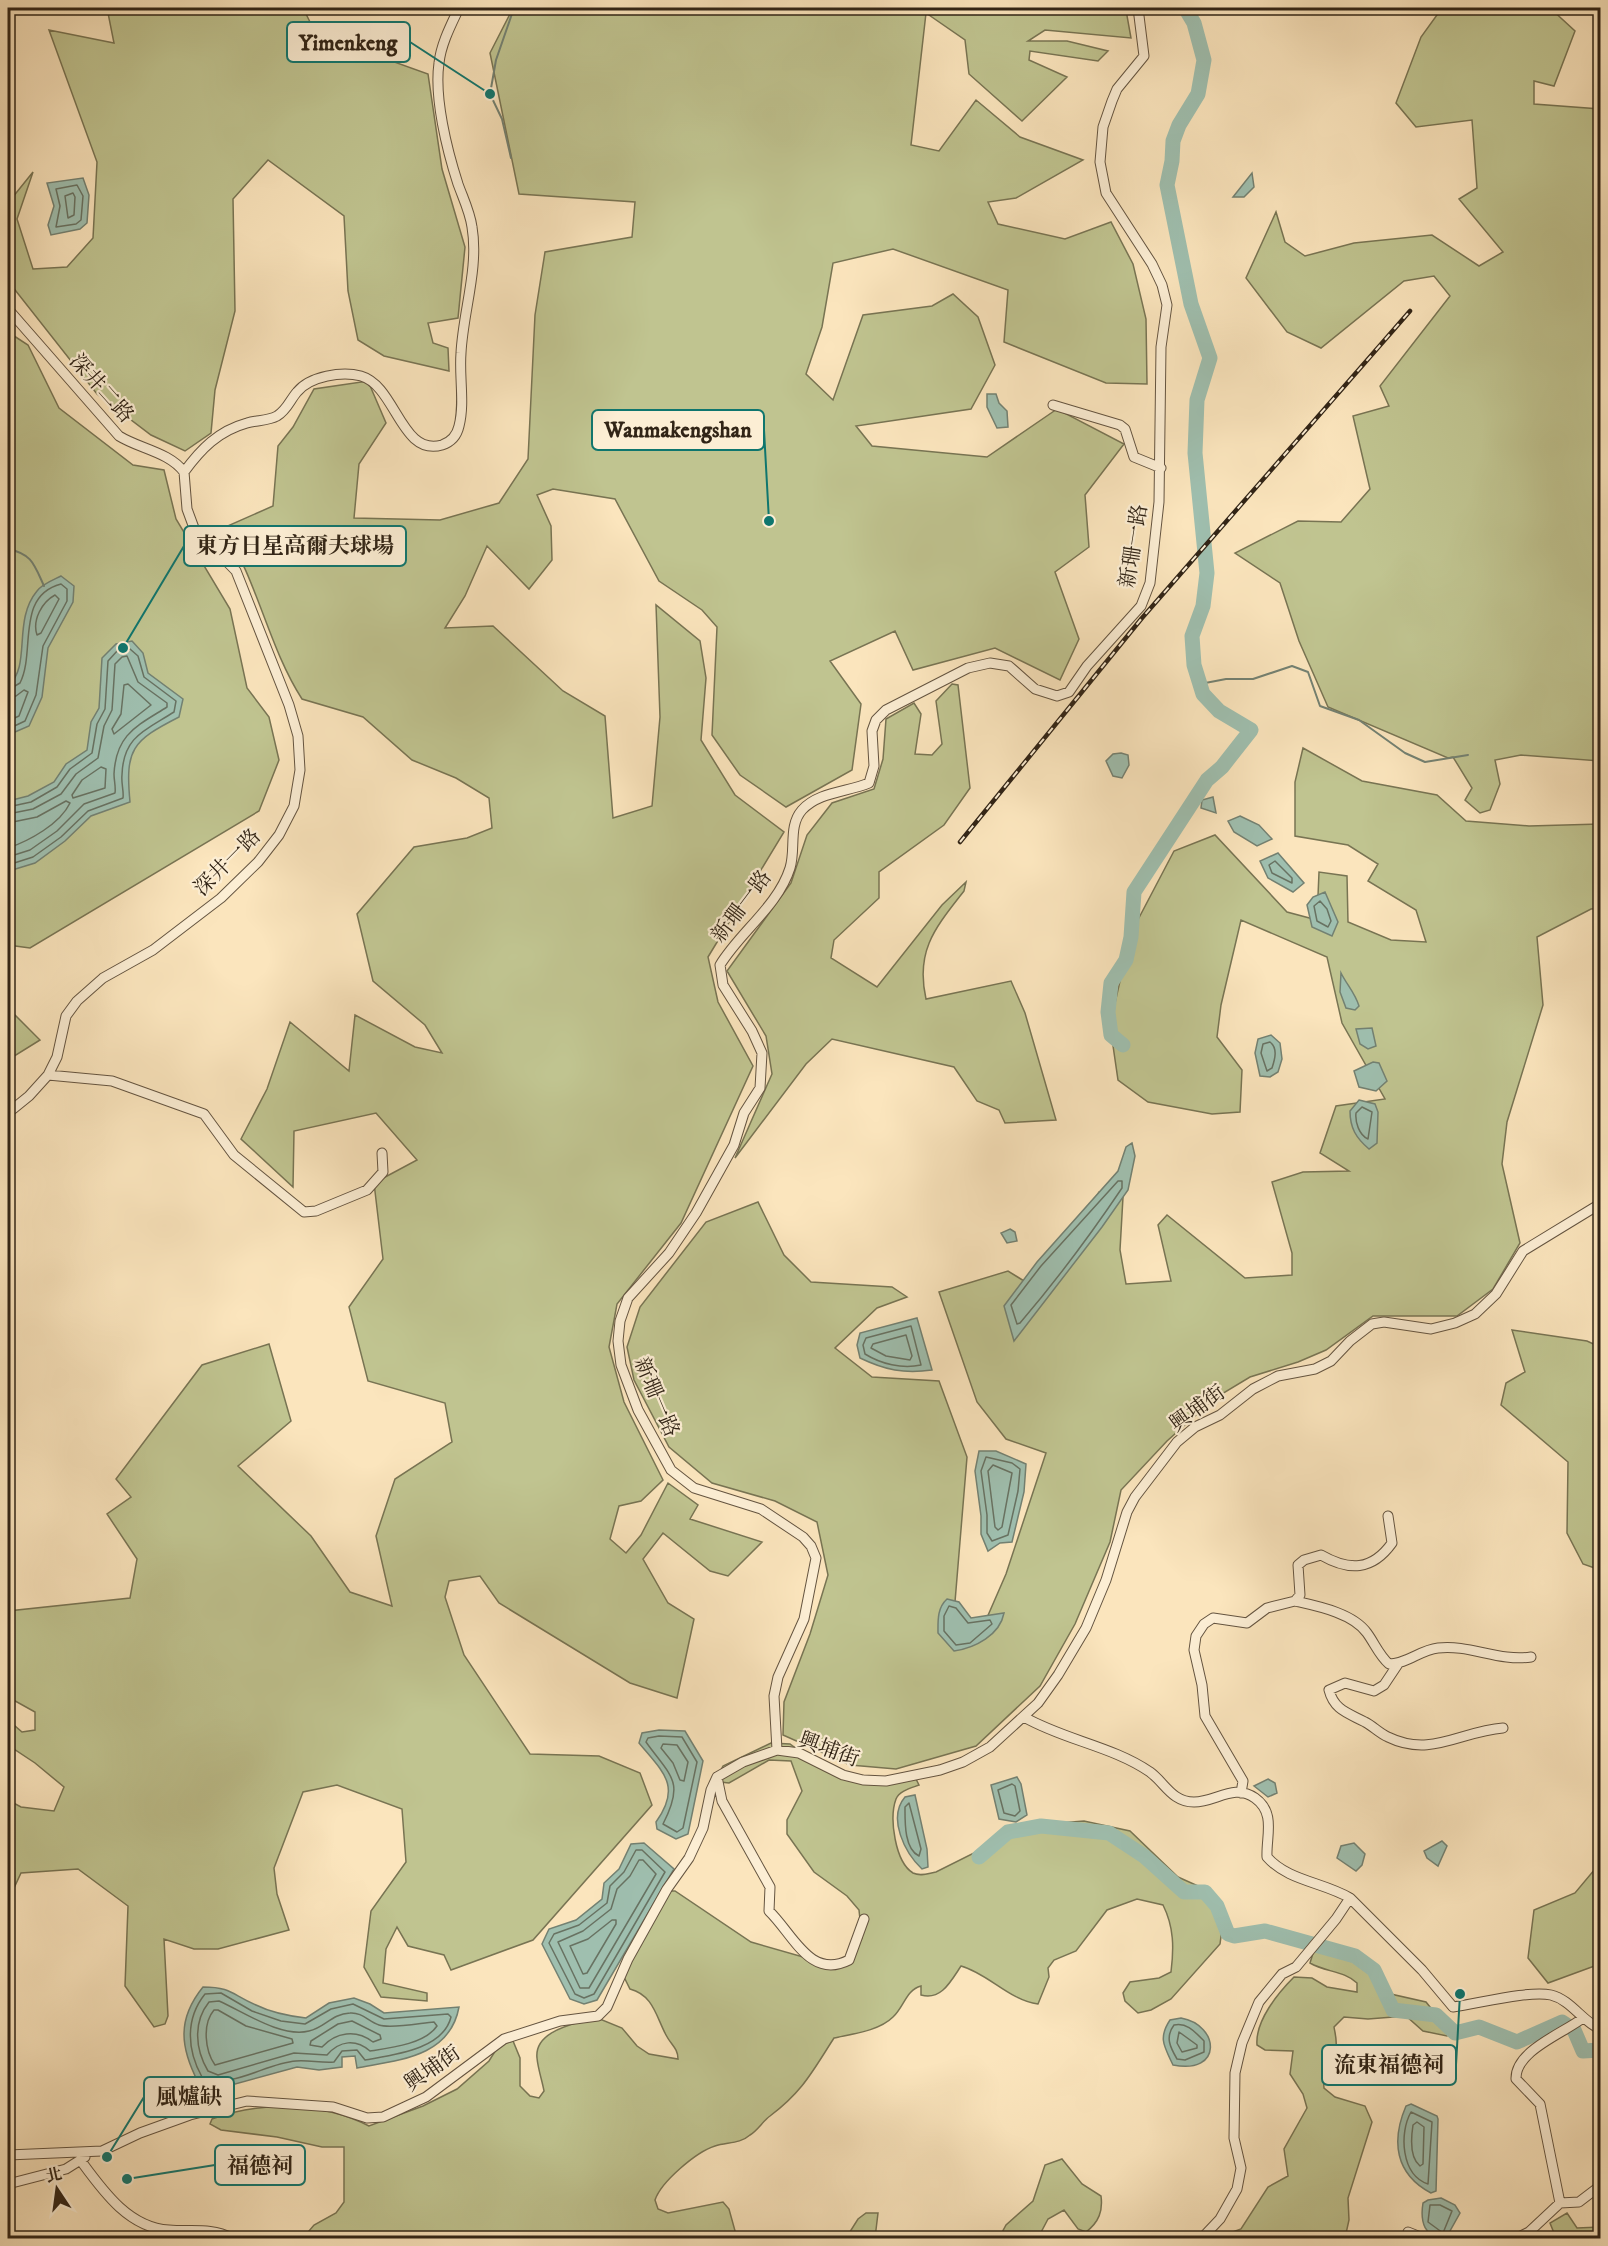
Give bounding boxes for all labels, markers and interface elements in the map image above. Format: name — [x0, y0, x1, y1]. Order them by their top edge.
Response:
callout: Yimenkeng — [287, 22, 410, 62]
text: Yimenkeng — [298, 30, 399, 57]
street label: 深井二路 — [63, 349, 139, 429]
callout: Wanmakengshan — [592, 410, 764, 450]
text: Wanmakengshan — [603, 417, 752, 444]
street label: 新珊一路 — [1115, 503, 1153, 590]
callout: 東方日星高爾夫球場 — [184, 526, 406, 566]
text: 東方日星高爾夫球場 — [196, 533, 394, 560]
street label: 深井一路 — [189, 824, 267, 902]
street label: 新珊一路 — [706, 865, 777, 948]
street label: 新珊一路 — [628, 1354, 684, 1441]
street label: 興埔街 — [1164, 1380, 1231, 1438]
street label: 興埔街 — [795, 1727, 863, 1773]
street label: 興埔街 — [399, 2040, 466, 2098]
callout: 流東福德祠 — [1322, 2045, 1456, 2085]
text: 流東福德祠 — [1334, 2052, 1444, 2079]
callout: 風爐缺 — [144, 2077, 234, 2117]
text: 風爐缺 — [156, 2084, 222, 2111]
callout: 福德祠 — [215, 2145, 305, 2185]
text: 福德祠 — [227, 2153, 293, 2180]
north arrow — [27, 2159, 87, 2219]
text: 北 — [44, 2164, 64, 2187]

